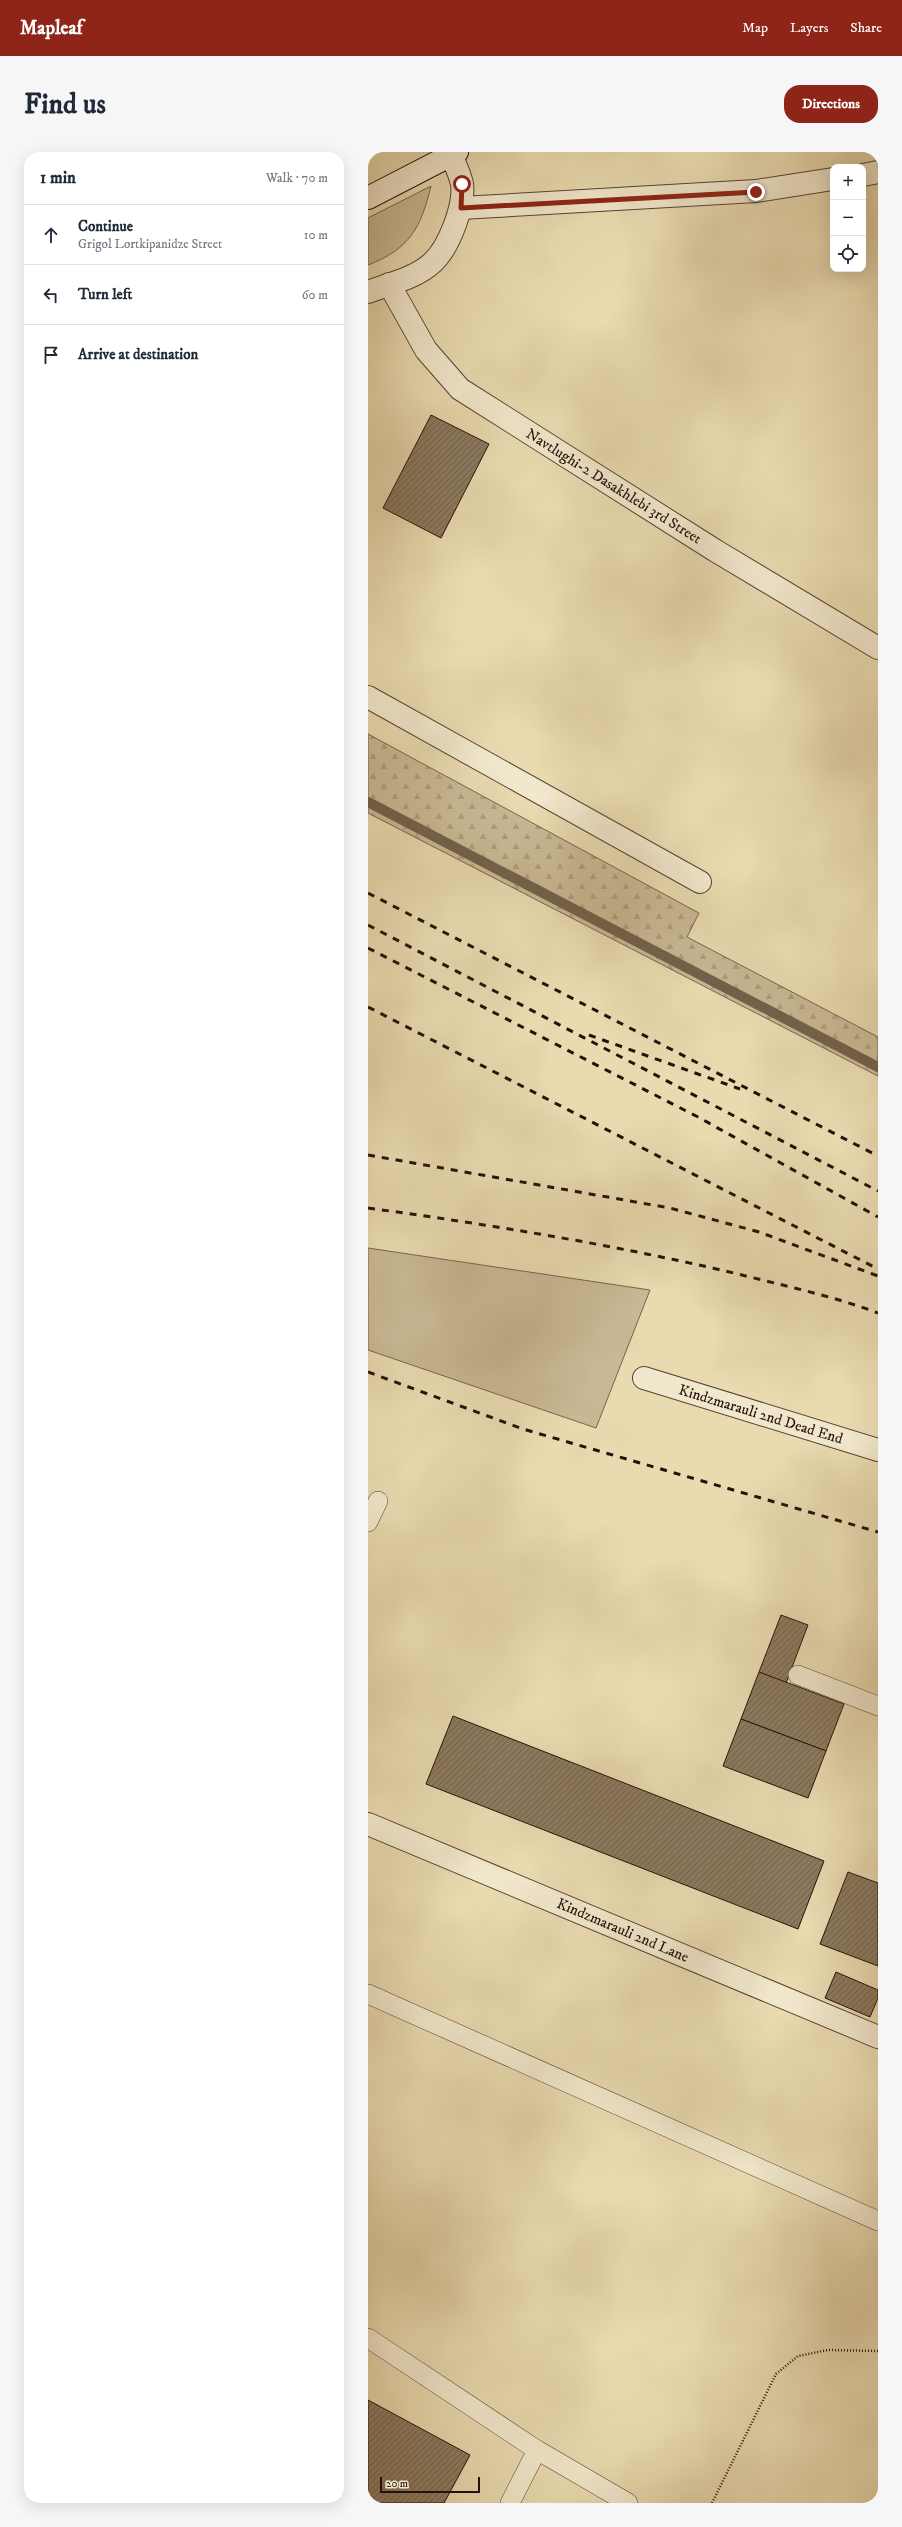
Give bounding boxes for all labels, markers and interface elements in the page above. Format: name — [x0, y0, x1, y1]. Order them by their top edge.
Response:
text: Mapleaf — [20, 17, 83, 40]
text: Map — [742, 19, 768, 37]
text: Layers — [790, 19, 828, 37]
text: Share — [850, 19, 882, 37]
button: Directions — [784, 85, 878, 123]
text: Find us — [24, 87, 106, 122]
map controls — [830, 164, 866, 272]
button: + — [830, 164, 866, 200]
text: 1 min — [40, 167, 76, 189]
text: Walk · 70 m — [266, 170, 328, 186]
route start — [453, 175, 471, 193]
route end — [747, 183, 765, 201]
button: − — [830, 200, 866, 236]
text: Continue — [78, 217, 133, 236]
icon: ahead — [40, 224, 62, 246]
text: 10 m — [304, 227, 328, 243]
text: Grigol Lortkipanidze Street — [78, 236, 222, 252]
button: locate — [830, 236, 866, 272]
icon: left — [40, 284, 62, 306]
text: Turn left — [78, 285, 132, 304]
text: 60 m — [302, 287, 328, 303]
icon: arrive — [40, 344, 62, 366]
text: Arrive at destination — [78, 345, 198, 364]
street label: Navtlughi-2 Dasakhlebi 3rd Street — [522, 424, 705, 548]
street label: Kindzmarauli 2nd Dead End — [676, 1380, 846, 1449]
street label: Kindzmarauli 2nd Lane — [554, 1894, 692, 1967]
scale bar — [380, 2475, 480, 2494]
text: 20 m — [386, 2477, 408, 2491]

